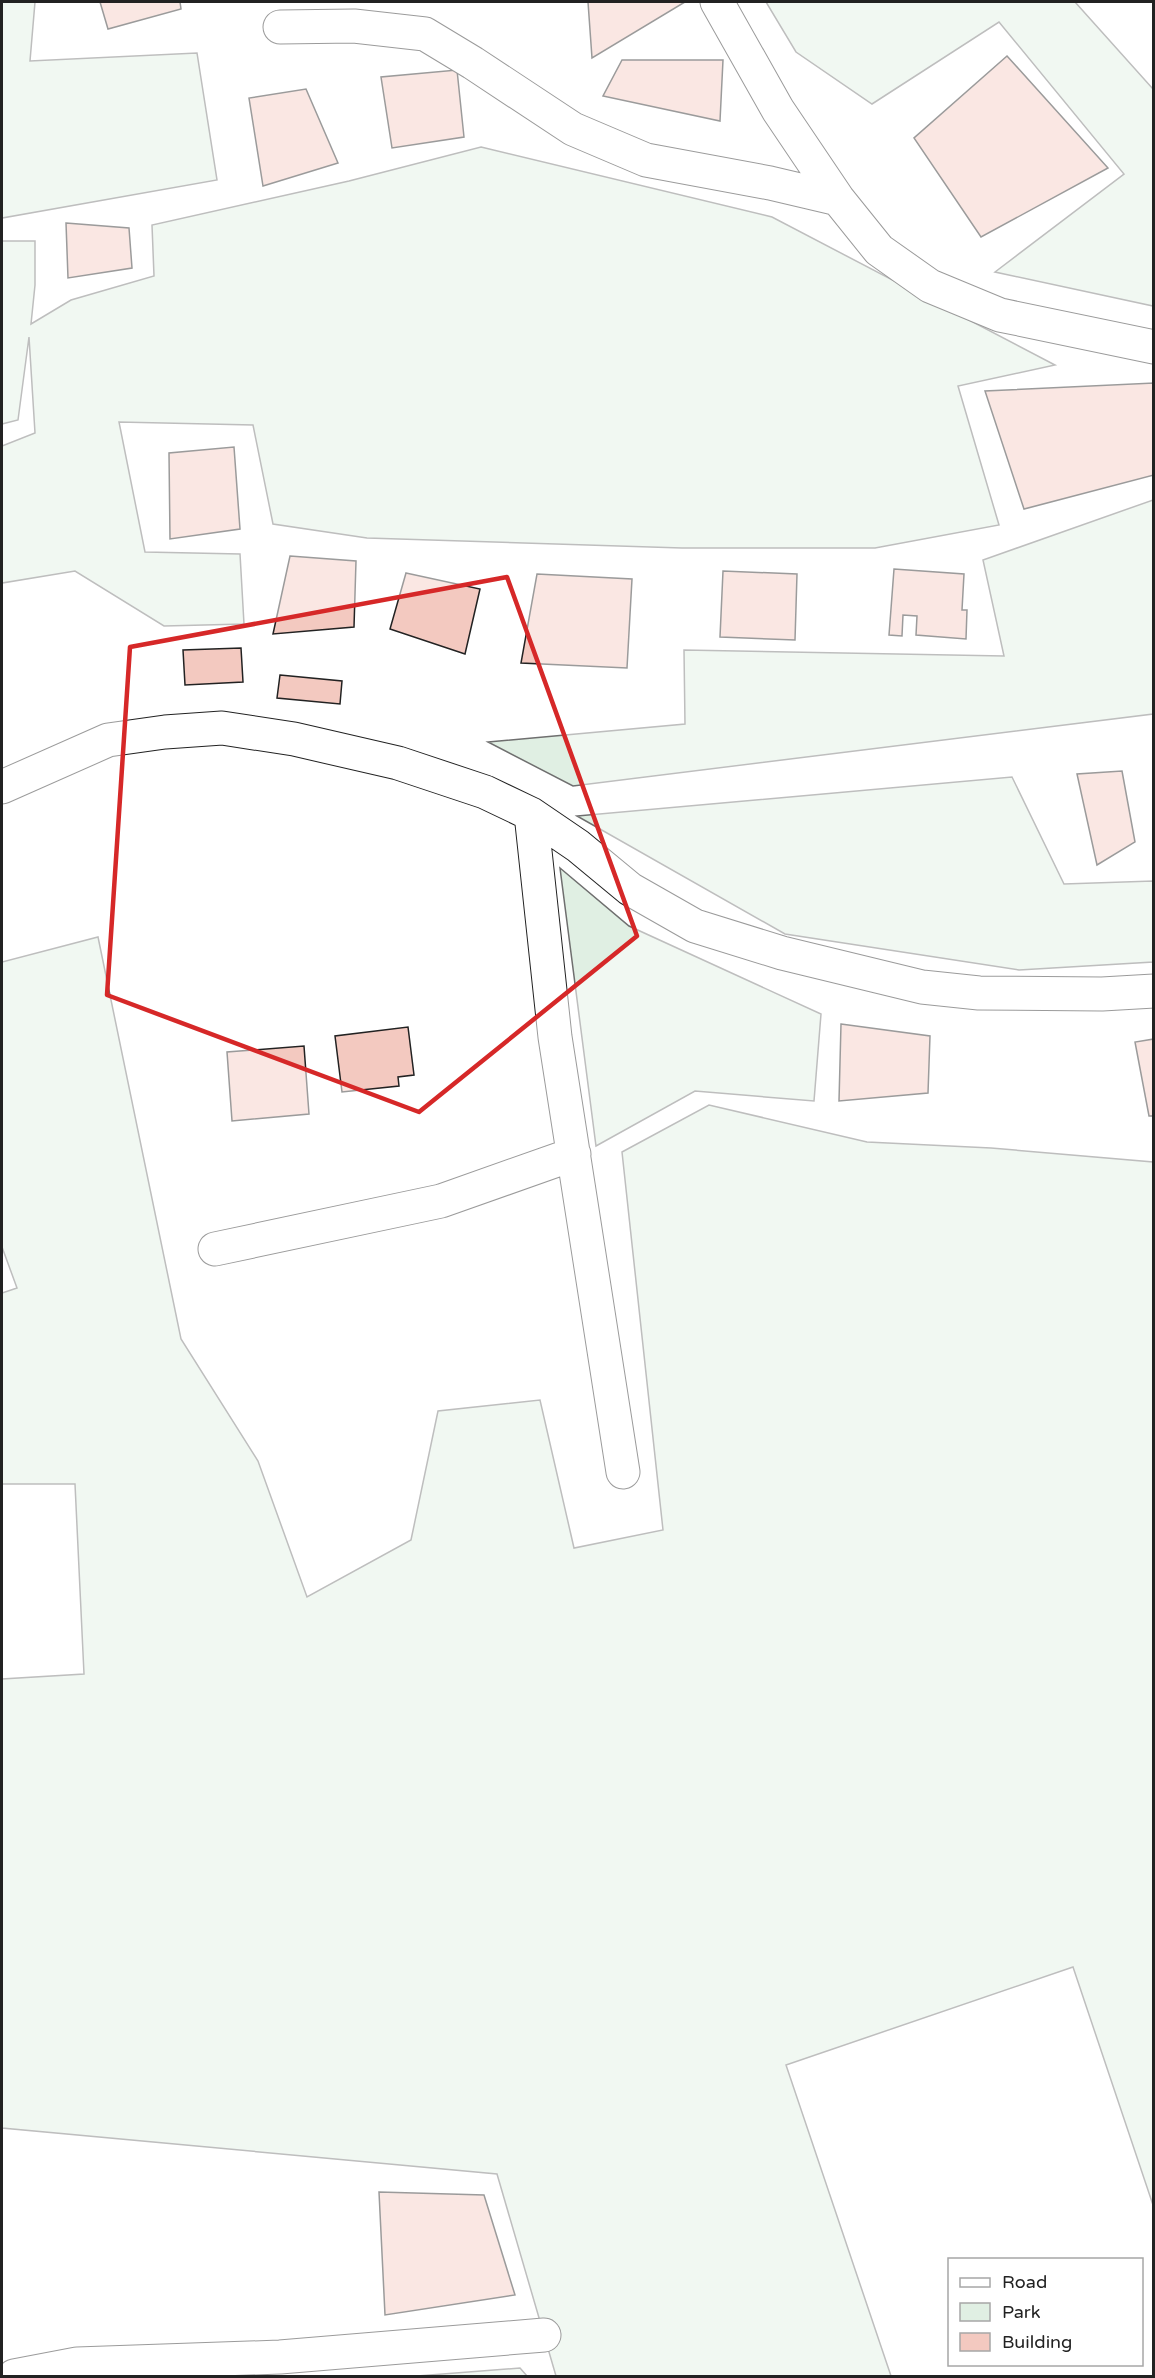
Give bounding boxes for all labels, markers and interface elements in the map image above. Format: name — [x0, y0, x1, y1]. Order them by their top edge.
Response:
legend — [948, 2258, 1143, 2366]
text: Road — [1002, 2271, 1047, 2293]
text: Park — [1002, 2301, 1041, 2323]
text: Building — [1002, 2331, 1072, 2353]

